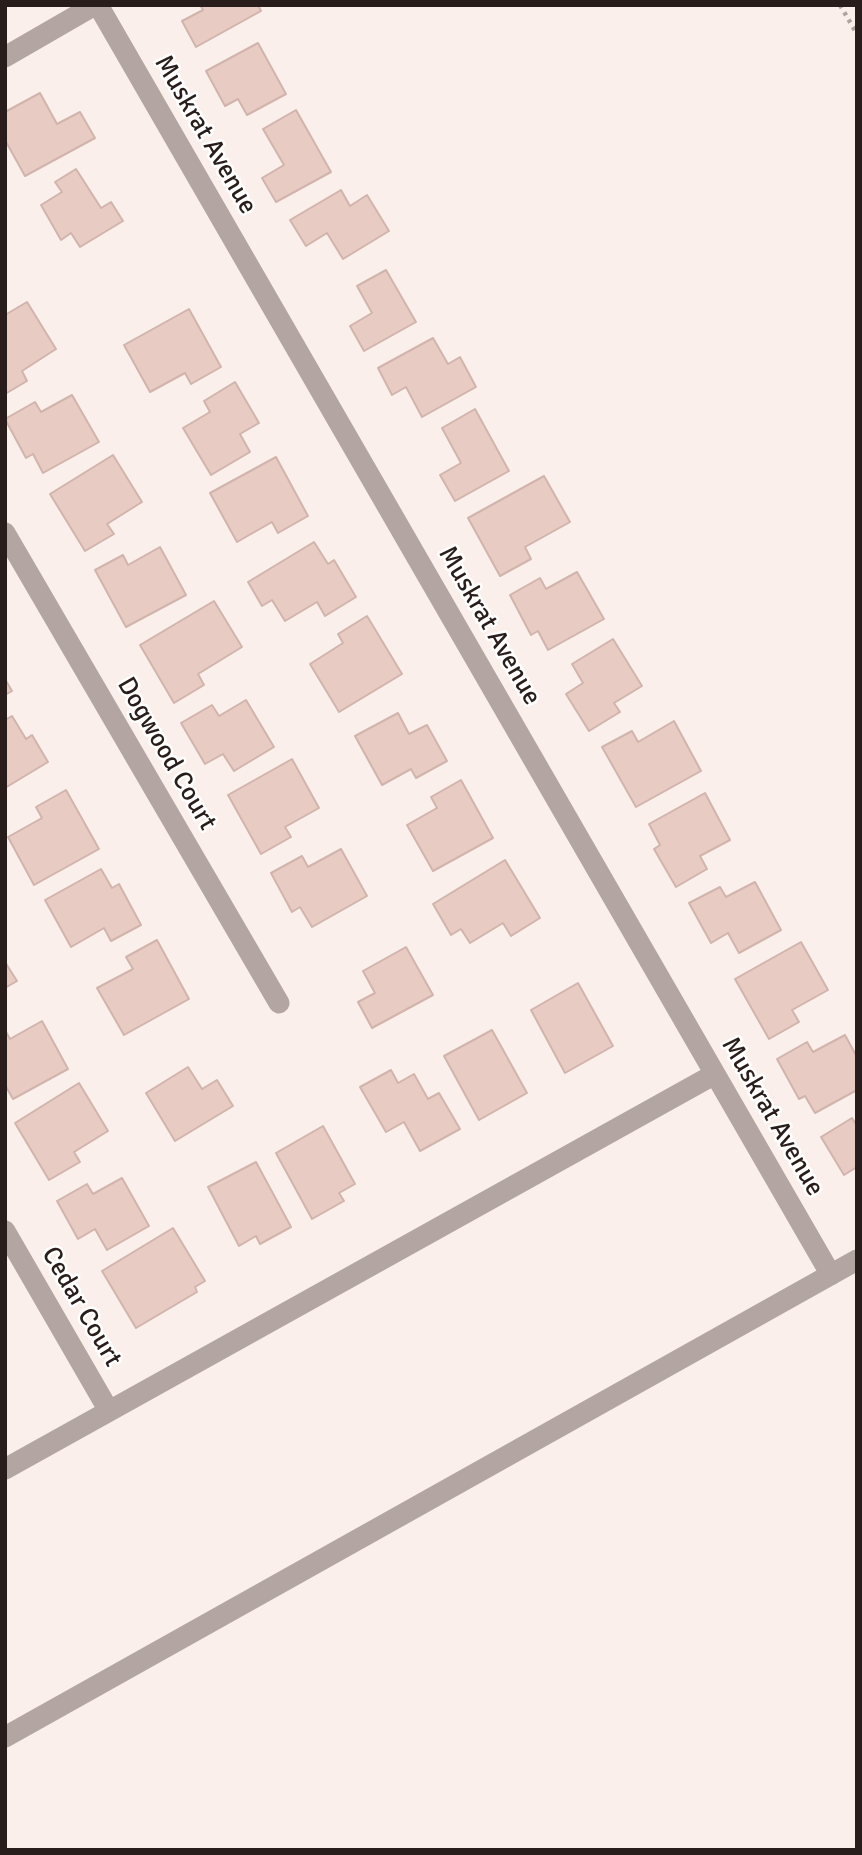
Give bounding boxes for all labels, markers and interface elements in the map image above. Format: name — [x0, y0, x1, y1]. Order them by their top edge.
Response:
street label: Muskrat Avenue — [147, 50, 263, 220]
street label: Muskrat Avenue — [431, 541, 547, 711]
street label: Dogwood Court — [110, 672, 222, 836]
street label: Muskrat Avenue — [714, 1032, 830, 1202]
street label: Cedar Court — [34, 1242, 128, 1372]

